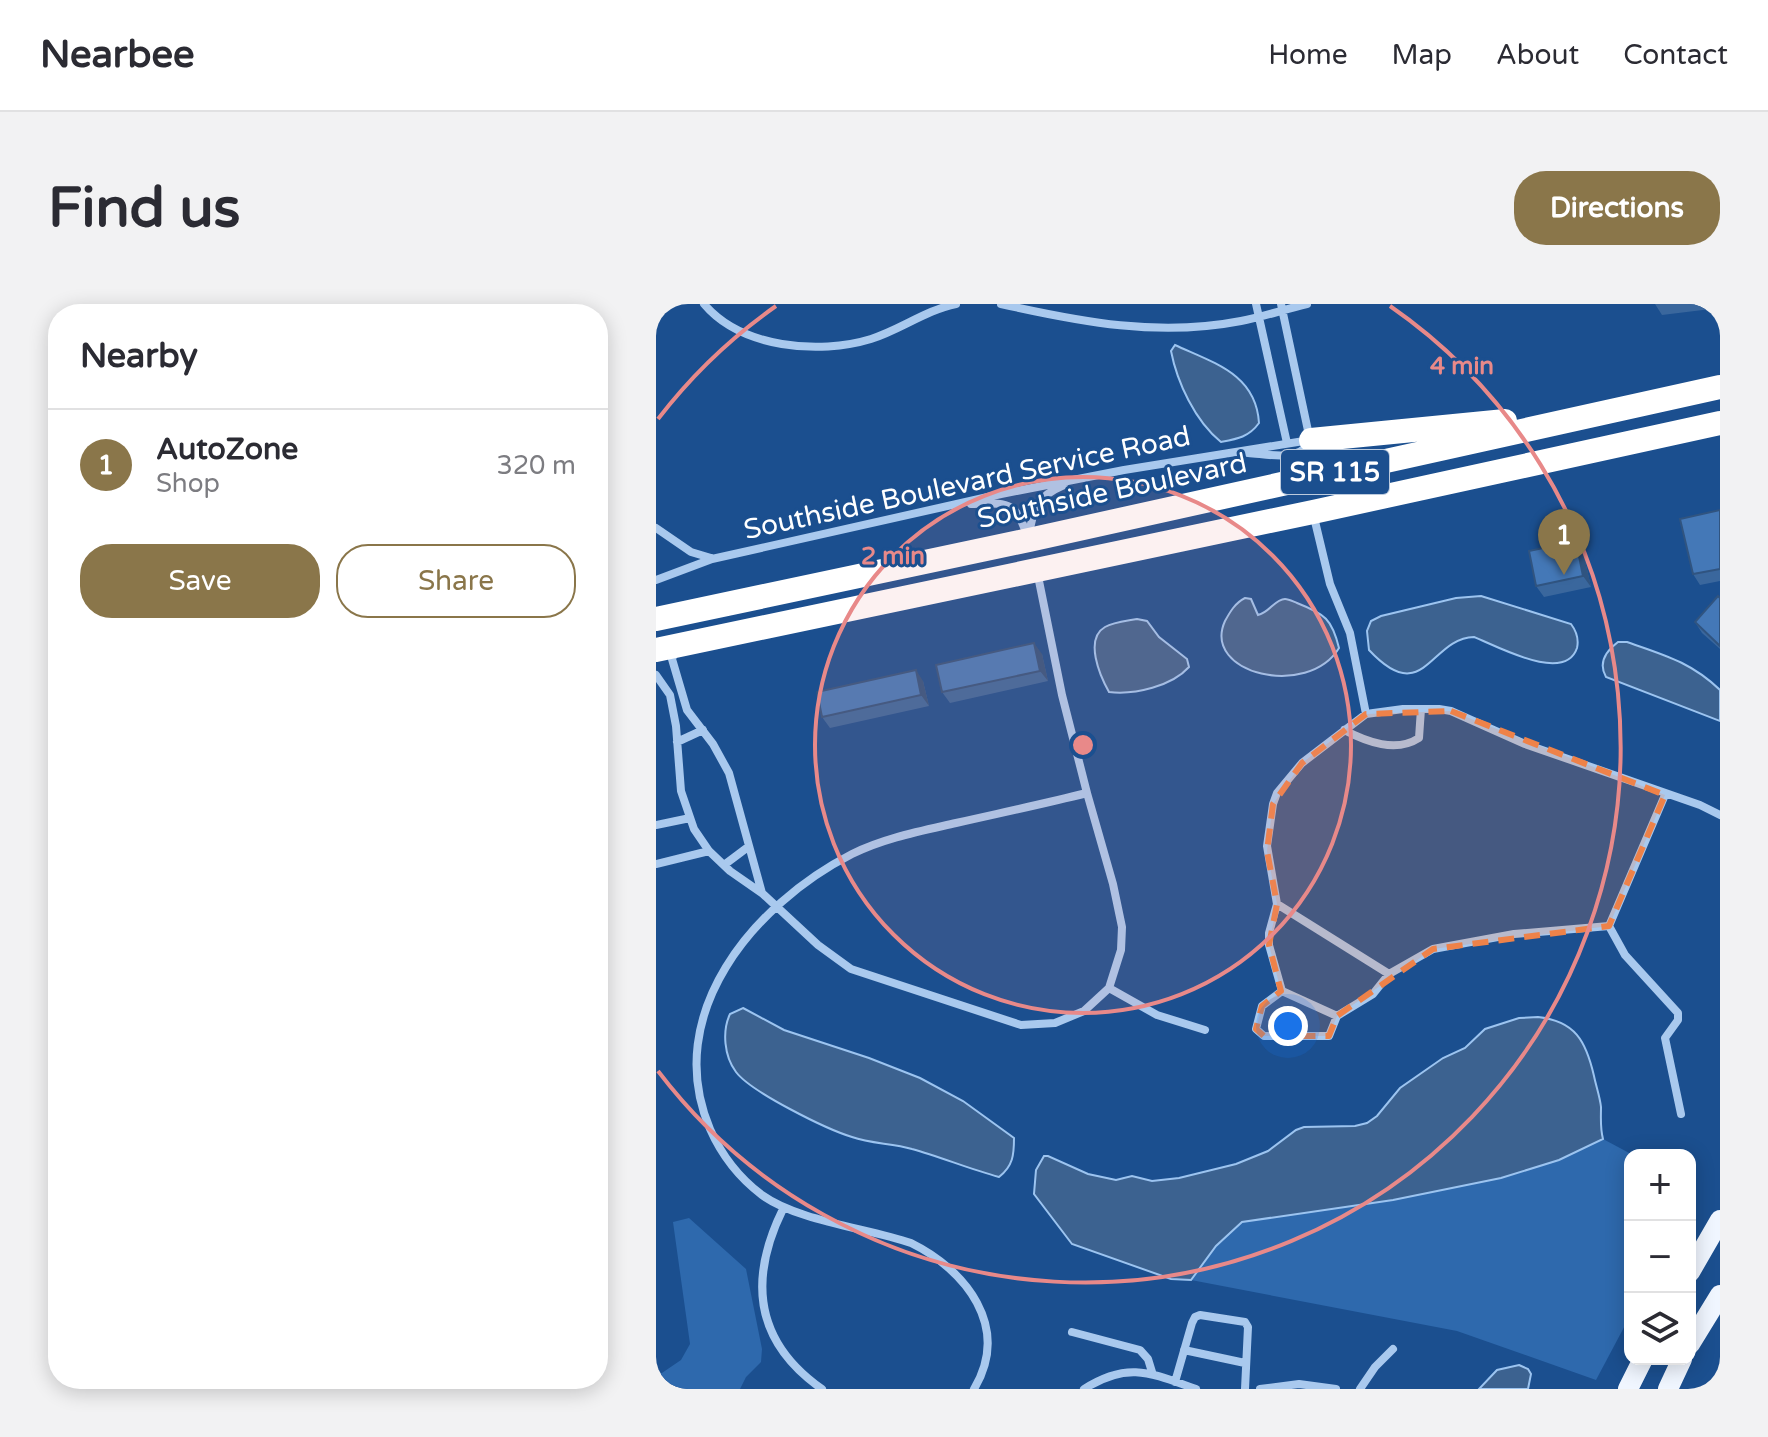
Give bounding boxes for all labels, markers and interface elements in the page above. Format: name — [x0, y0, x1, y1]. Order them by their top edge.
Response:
text: Nearbee — [40, 32, 194, 78]
text: Home — [1268, 38, 1348, 72]
text: Map — [1392, 38, 1452, 72]
text: About — [1496, 38, 1579, 72]
text: Contact — [1623, 38, 1728, 72]
button: Directions — [1514, 171, 1720, 245]
text: Find us — [48, 175, 240, 242]
text: Nearby — [80, 336, 198, 377]
text: 4 min — [1430, 352, 1494, 381]
street label: Southside Boulevard Service Road — [741, 419, 1193, 547]
text: AutoZone — [156, 431, 298, 468]
street label: Southside Boulevard — [974, 446, 1250, 536]
text: 1 — [98, 450, 114, 481]
text: 320 m — [496, 450, 576, 481]
road number: SR 115 — [1281, 450, 1389, 494]
text: Shop — [156, 468, 220, 499]
pin: 1 — [1538, 509, 1590, 575]
text: 2 min — [861, 542, 925, 571]
button: Save — [80, 544, 320, 618]
button: Share — [336, 544, 576, 618]
centre of rings — [1069, 731, 1097, 759]
your location — [1268, 1006, 1308, 1046]
map controls — [1624, 1149, 1696, 1365]
button: + — [1624, 1149, 1696, 1221]
button: − — [1624, 1221, 1696, 1293]
button: layers — [1624, 1293, 1696, 1365]

